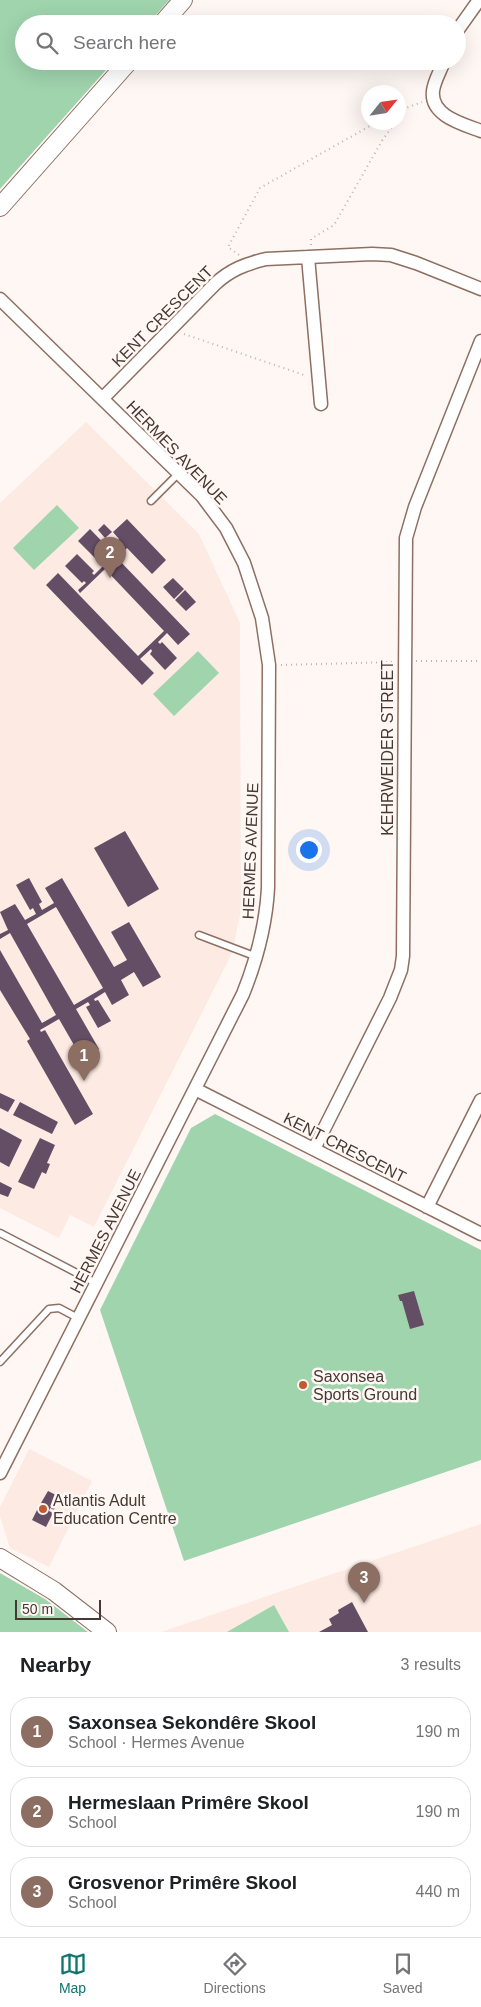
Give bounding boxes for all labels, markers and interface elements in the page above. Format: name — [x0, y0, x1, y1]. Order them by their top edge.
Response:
search box — [15, 15, 466, 70]
icon: search — [33, 29, 61, 57]
text: Search here — [73, 32, 177, 53]
north arrow — [361, 85, 406, 130]
street label: KENT CRESCENT — [109, 263, 216, 370]
street label: HERMES AVENUE — [123, 397, 230, 507]
pin: 2 — [94, 537, 126, 578]
street label: KEHRWEIDER STREET — [379, 660, 396, 836]
street label: HERMES AVENUE — [240, 782, 261, 920]
your location — [296, 837, 322, 863]
pin: 1 — [68, 1040, 100, 1081]
street label: KENT CRESCENT — [281, 1109, 409, 1186]
street label: HERMES AVENUE — [67, 1167, 144, 1296]
place label: Saxonsea Sports Ground — [313, 1368, 417, 1403]
marker: Saxonsea Sports Ground — [297, 1379, 309, 1391]
place label: Atlantis Adult Education Centre — [53, 1492, 177, 1527]
marker: Atlantis Adult Education Centre — [37, 1503, 49, 1515]
pin: 3 — [348, 1562, 380, 1603]
scale bar — [15, 1597, 101, 1620]
text: 50 m — [22, 1601, 53, 1617]
text: Nearby — [20, 1653, 91, 1676]
text: 3 results — [401, 1656, 461, 1673]
text: Saxonsea Sekondêre Skool — [68, 1712, 316, 1733]
text: 1 — [33, 1723, 41, 1740]
text: 190 m — [416, 1723, 460, 1740]
text: School · Hermes Avenue — [68, 1734, 245, 1751]
text: Hermeslaan Primêre Skool — [68, 1792, 309, 1813]
text: 2 — [33, 1803, 41, 1820]
text: 190 m — [416, 1803, 460, 1820]
text: School — [68, 1814, 117, 1831]
text: Grosvenor Primêre Skool — [68, 1872, 297, 1893]
text: 3 — [33, 1883, 41, 1900]
text: 440 m — [416, 1883, 460, 1900]
text: School — [68, 1894, 117, 1911]
tab: Map — [59, 1950, 87, 1996]
tab: Directions — [204, 1950, 266, 1996]
tab: Saved — [383, 1950, 422, 1996]

